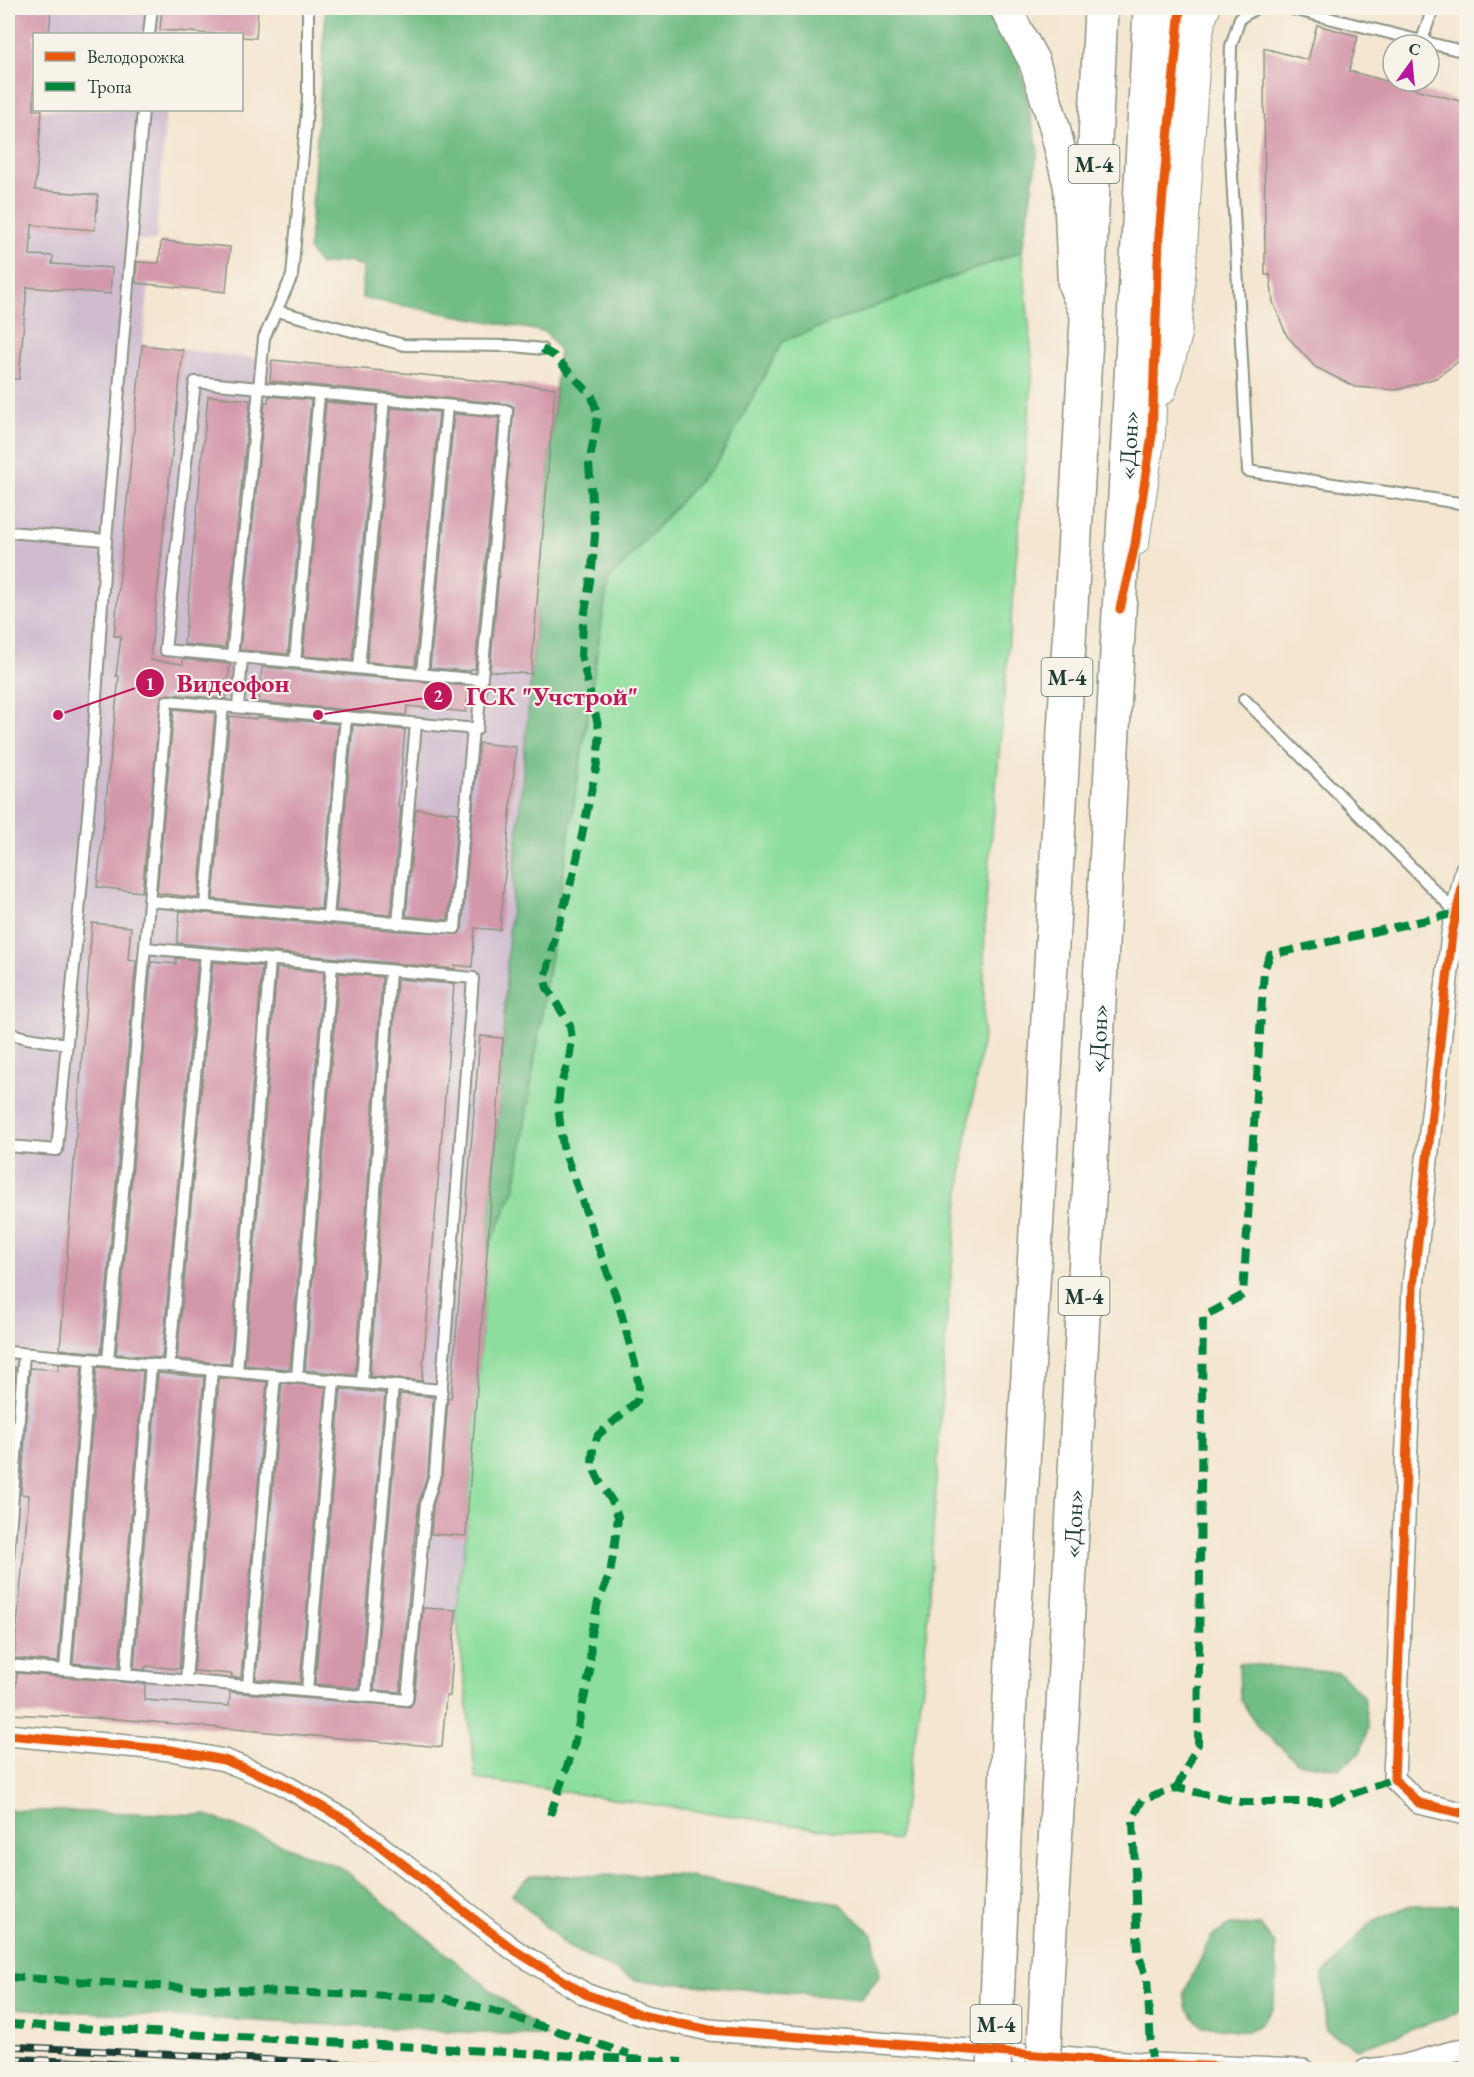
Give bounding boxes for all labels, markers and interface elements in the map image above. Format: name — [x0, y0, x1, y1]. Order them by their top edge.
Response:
legend — [33, 33, 243, 111]
north arrow — [1381, 33, 1441, 93]
text: С — [1407, 37, 1423, 61]
text: Велодорожка — [87, 45, 186, 68]
text: Тропа — [87, 75, 133, 98]
road number: М-4 — [1068, 145, 1120, 183]
street label: «Дон» — [1110, 409, 1145, 481]
road number: М-4 — [1042, 658, 1092, 696]
callout: Видеофон — [135, 661, 302, 705]
text: Видеофон — [177, 666, 289, 700]
text: 1 — [145, 672, 155, 695]
callout: ГСК "Учстрой" — [423, 674, 650, 718]
text: ГСК "Учстрой" — [466, 679, 638, 713]
text: 2 — [433, 684, 443, 707]
street label: «Дон» — [1080, 1003, 1114, 1074]
road number: М-4 — [1058, 1277, 1110, 1315]
street label: «Дон» — [1055, 1488, 1090, 1559]
road number: М-4 — [970, 2005, 1022, 2043]

